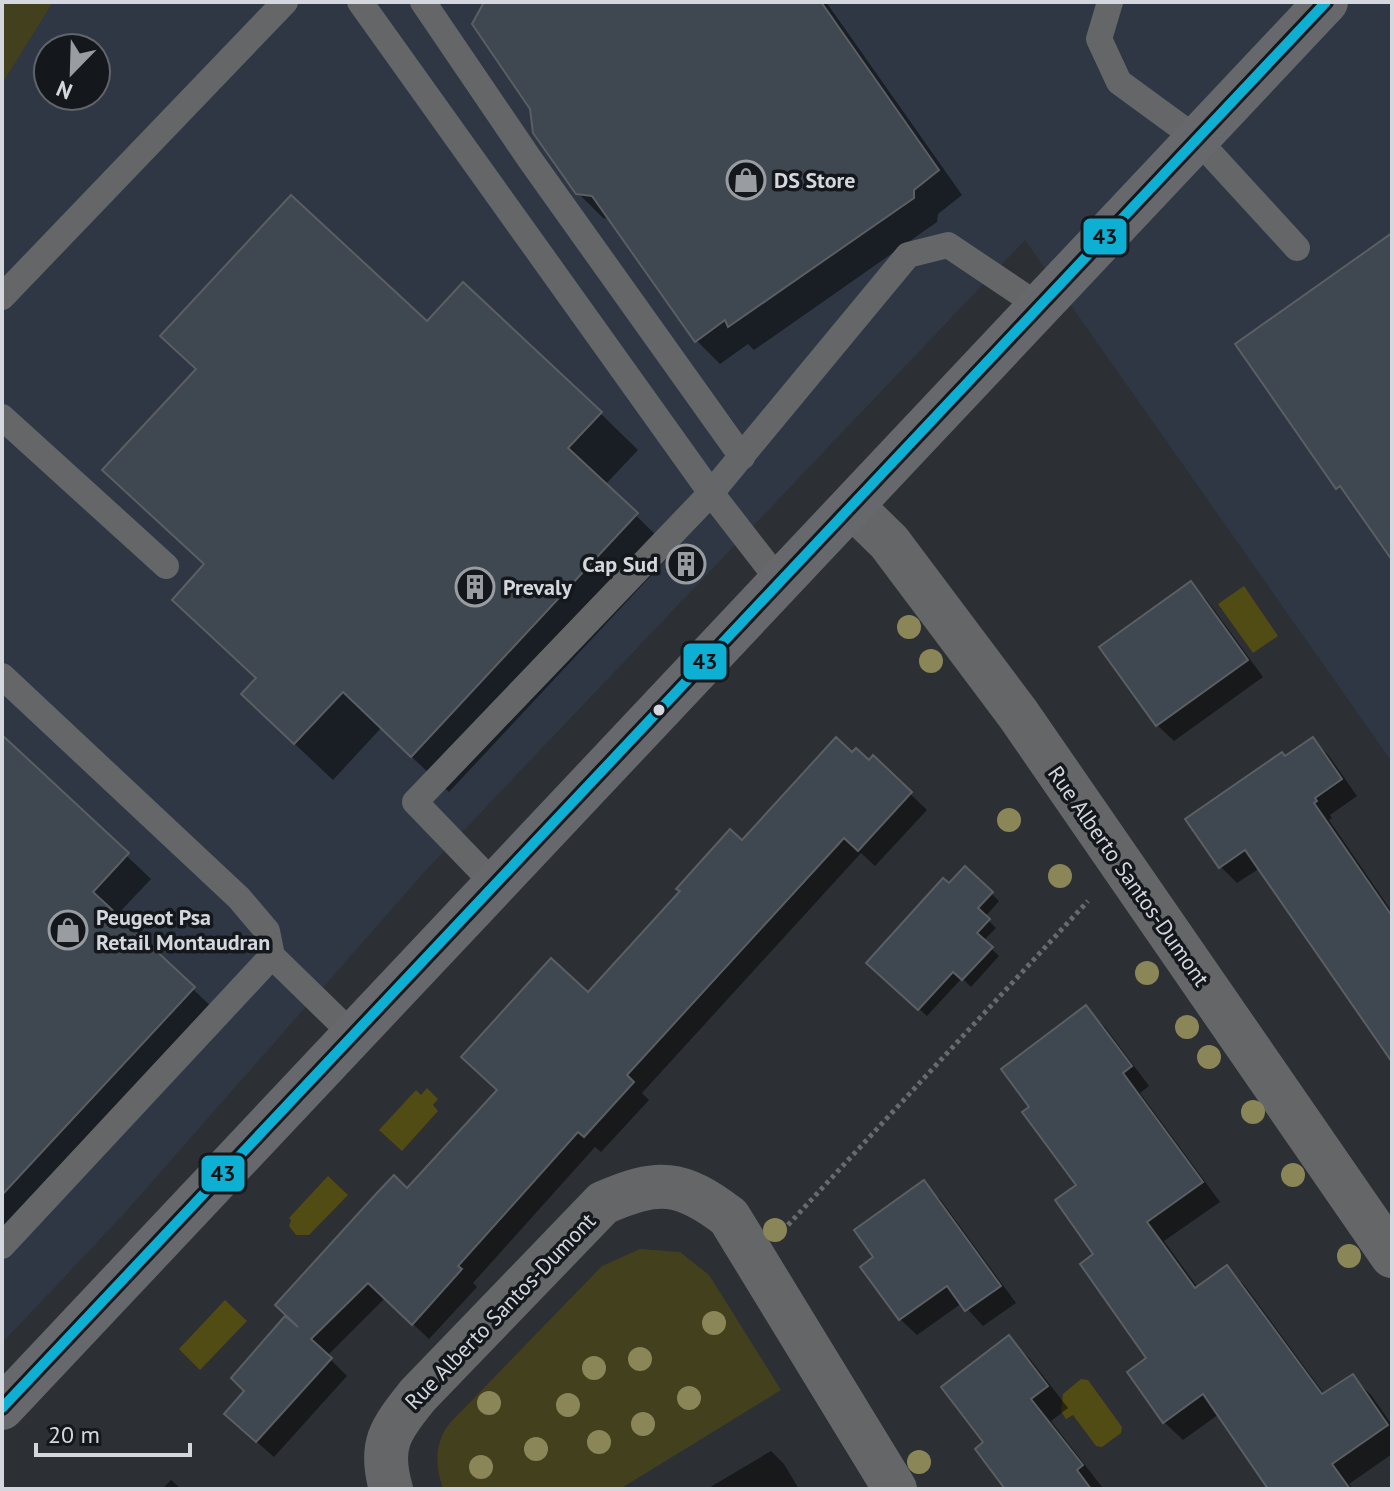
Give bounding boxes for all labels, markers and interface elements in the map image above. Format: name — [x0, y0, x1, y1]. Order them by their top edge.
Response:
north arrow — [32, 32, 112, 112]
text: N — [52, 75, 76, 106]
shop icon: DS Store — [725, 159, 767, 201]
place label: DS Store — [774, 166, 855, 194]
line badge: 43 — [1082, 217, 1128, 256]
text: 43 — [1093, 222, 1117, 250]
building icon: Cap Sud — [665, 543, 707, 585]
place label: Cap Sud — [582, 550, 658, 578]
building icon: Prevaly — [454, 566, 496, 608]
place label: Prevaly — [503, 573, 572, 601]
line badge: 43 — [682, 642, 728, 681]
text: 43 — [693, 647, 717, 675]
unlabelled marker — [651, 702, 667, 718]
street label: Rue Alberto Santos-Dumont — [1042, 760, 1216, 992]
place label: Peugeot Psa Retail Montaudran — [96, 903, 270, 956]
shop icon: Peugeot Psa Retail Montaudran — [47, 909, 89, 951]
line badge: 43 — [200, 1154, 246, 1193]
text: 43 — [211, 1159, 235, 1187]
street label: Rue Alberto Santos-Dumont — [399, 1206, 602, 1415]
scale bar — [36, 1407, 190, 1457]
text: 20 m — [48, 1419, 100, 1450]

